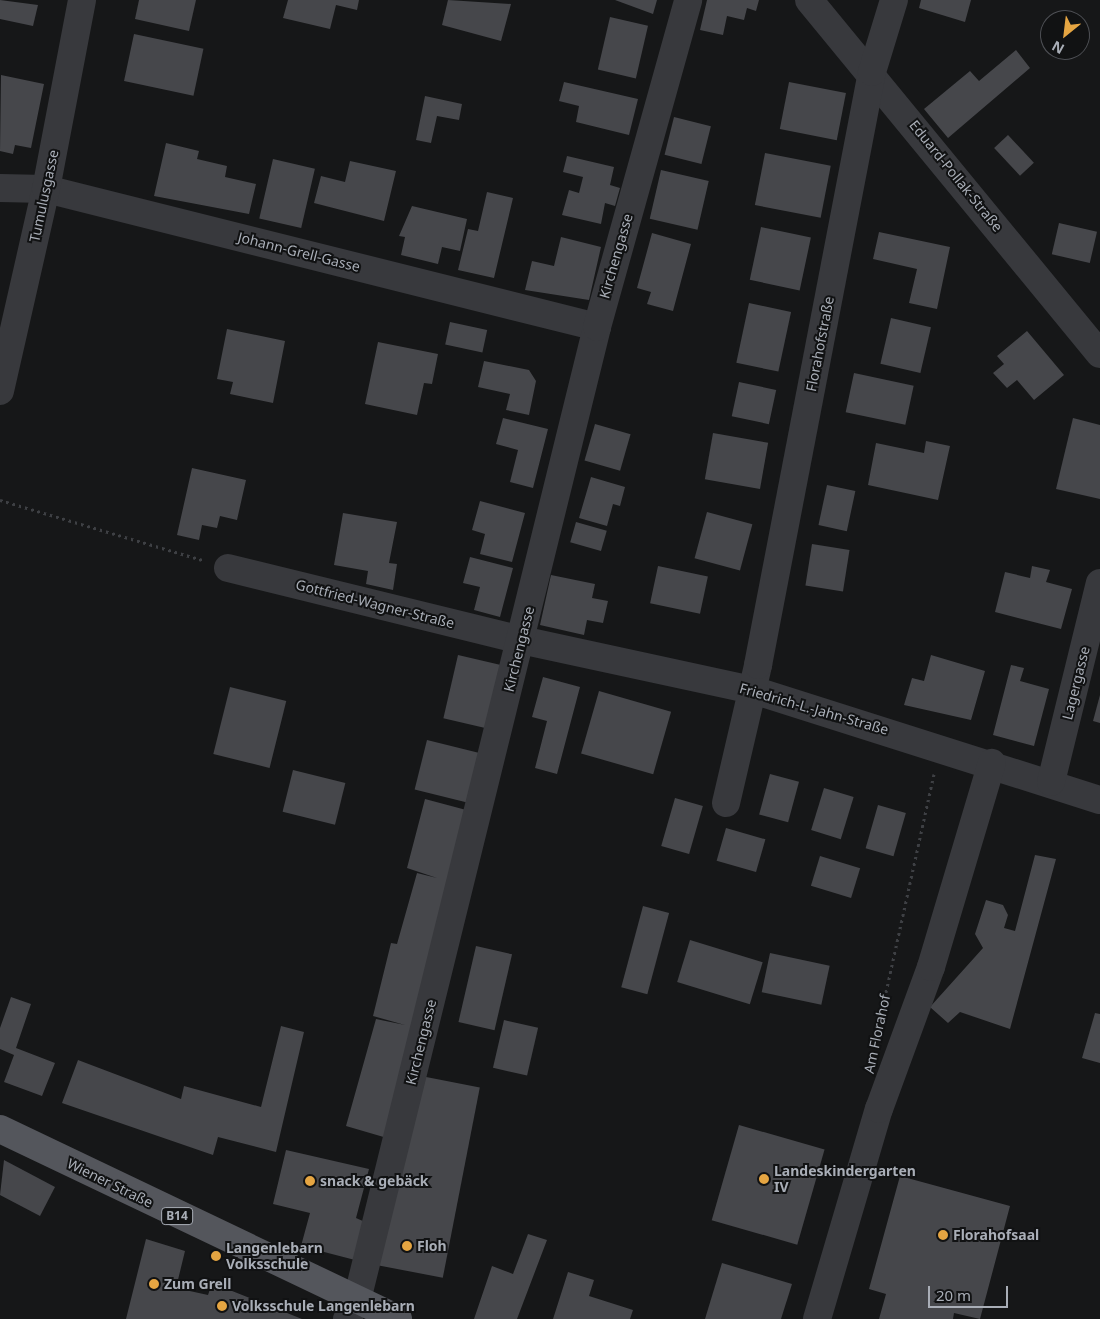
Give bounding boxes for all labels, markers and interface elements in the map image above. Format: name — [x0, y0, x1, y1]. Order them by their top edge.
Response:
north arrow — [1040, 10, 1090, 60]
text: N — [1048, 37, 1068, 59]
street label: Eduard-Pollak-Straße — [906, 117, 1006, 235]
street label: Tumulusgasse — [26, 148, 62, 244]
street label: Kirchengasse — [596, 212, 636, 300]
street label: Johann-Grell-Gasse — [236, 229, 362, 275]
street label: Florahofstraße — [803, 295, 837, 393]
street label: Gottfried-Wagner-Straße — [294, 576, 456, 632]
street label: Kirchengasse — [500, 605, 538, 693]
street label: Lagergasse — [1059, 645, 1093, 721]
street label: Friedrich-L.-Jahn-Straße — [737, 680, 891, 738]
street label: Am Florahof — [860, 993, 894, 1075]
street label: Kirchengasse — [402, 998, 440, 1086]
street label: Wiener Straße — [64, 1155, 156, 1211]
place label: Landeskindergarten IV — [774, 1163, 916, 1196]
place label: snack & gebäck — [320, 1173, 429, 1189]
marker: Landeskindergarten IV — [758, 1173, 770, 1185]
marker: snack & gebäck — [304, 1175, 316, 1187]
road number: B14 — [161, 1206, 193, 1226]
place label: Florahofsaal — [953, 1227, 1039, 1243]
marker: Florahofsaal — [937, 1229, 949, 1241]
place label: Floh — [417, 1238, 447, 1254]
place label: Langenlebarn Volksschule — [226, 1240, 323, 1272]
marker: Floh — [401, 1240, 413, 1252]
marker: Langenlebarn Volksschule — [210, 1250, 222, 1262]
place label: Zum Grell — [164, 1276, 231, 1292]
scale bar — [930, 1276, 1010, 1308]
marker: Zum Grell — [148, 1278, 160, 1290]
text: 20 m — [936, 1285, 971, 1305]
place label: Volksschule Langenlebarn — [232, 1298, 415, 1314]
marker: Volksschule Langenlebarn — [216, 1300, 228, 1312]

